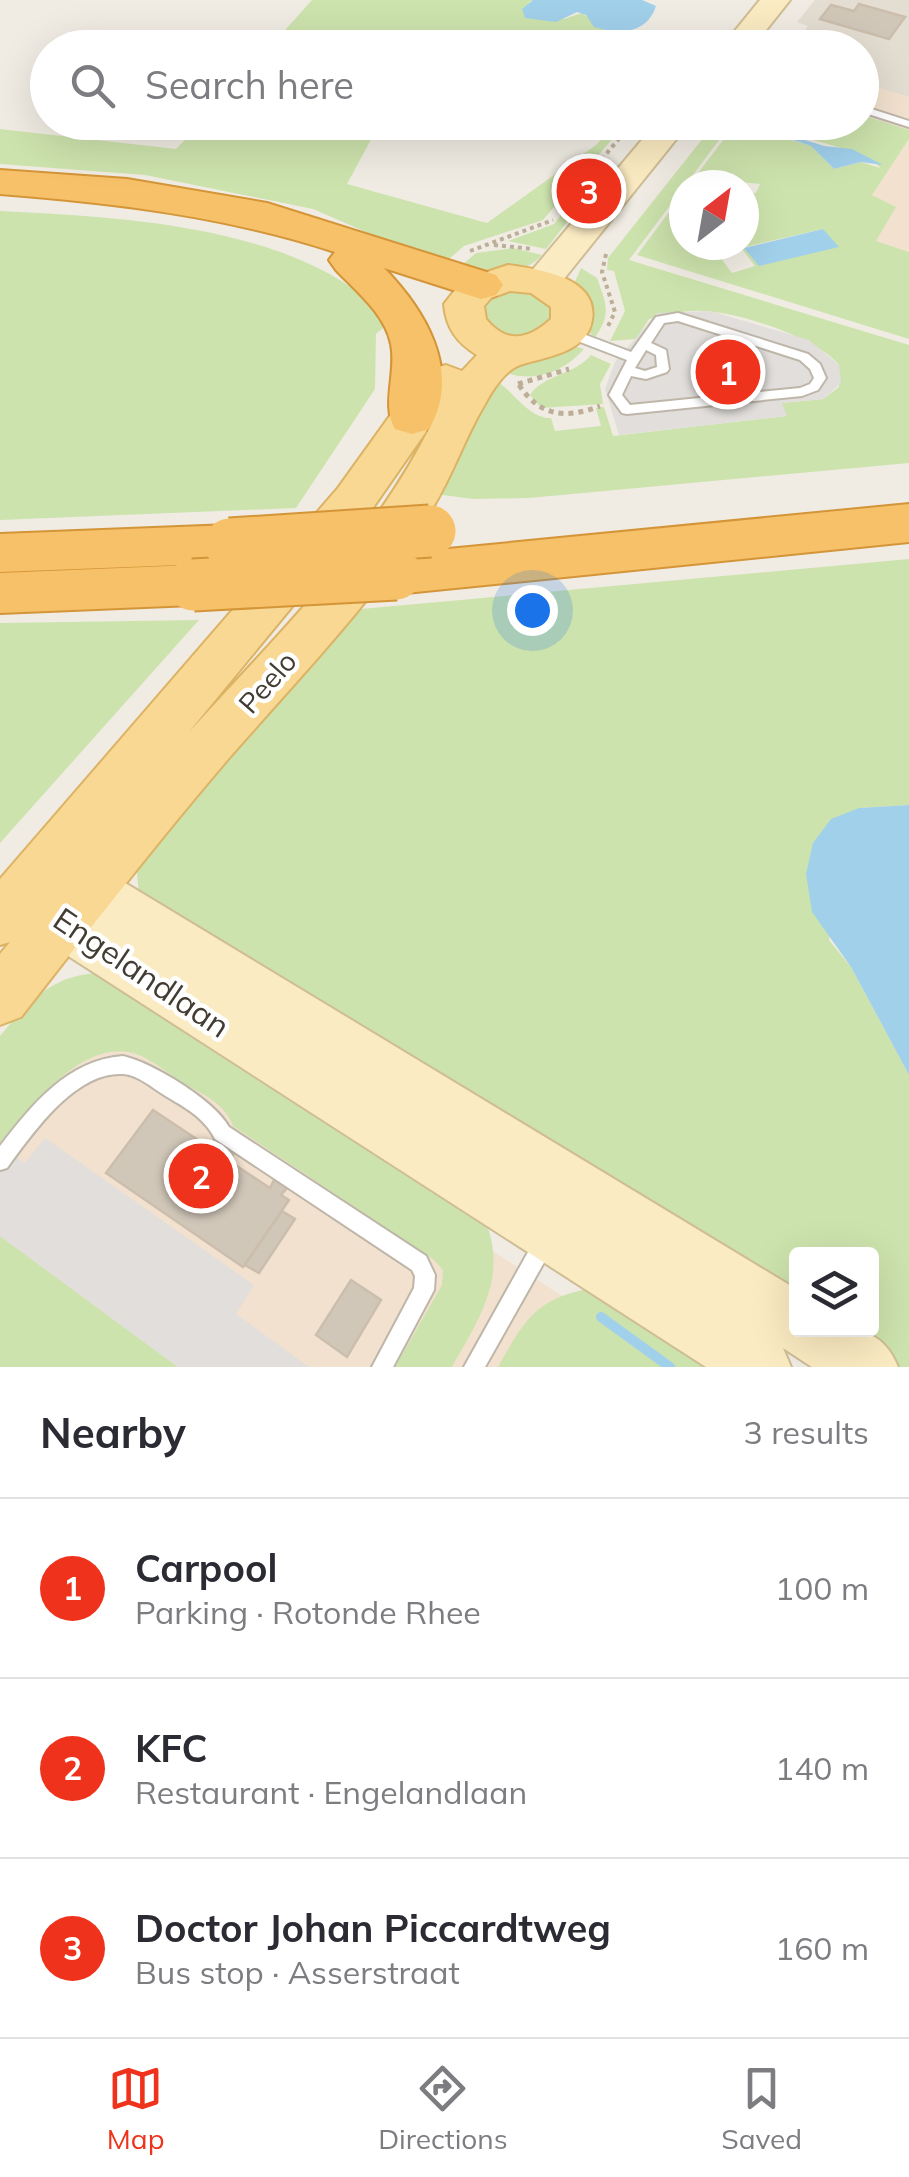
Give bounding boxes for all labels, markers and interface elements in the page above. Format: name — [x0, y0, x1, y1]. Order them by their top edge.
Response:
search box — [30, 30, 879, 140]
icon: search — [65, 58, 120, 113]
text: Search here — [145, 61, 354, 109]
pin: 3 — [556, 154, 622, 228]
north arrow — [669, 170, 759, 260]
pin: 1 — [696, 334, 760, 410]
your location — [507, 585, 558, 636]
street label: Peelo — [231, 644, 303, 720]
street label: Engelandlaan — [46, 898, 238, 1046]
pin: 2 — [168, 1138, 234, 1214]
map controls — [789, 1247, 879, 1337]
button: layers — [789, 1247, 879, 1337]
text: Nearby — [40, 1406, 186, 1459]
text: 3 results — [744, 1412, 869, 1452]
text: Carpool — [135, 1544, 277, 1592]
text: 1 — [63, 1568, 82, 1608]
text: 100 m — [775, 1568, 869, 1608]
text: Parking · Rotonde Rhee — [135, 1592, 481, 1632]
text: KFC — [135, 1724, 208, 1772]
text: 2 — [63, 1748, 82, 1788]
text: 140 m — [775, 1748, 869, 1788]
text: Restaurant · Engelandlaan — [135, 1772, 527, 1812]
text: Doctor Johan Piccardtweg — [135, 1904, 611, 1952]
text: 3 — [63, 1928, 82, 1968]
text: 160 m — [775, 1928, 869, 1968]
text: Bus stop · Asserstraat — [135, 1952, 460, 1992]
tab: Map — [107, 2061, 164, 2156]
tab: Directions — [378, 2061, 508, 2156]
tab: Saved — [721, 2061, 802, 2156]

